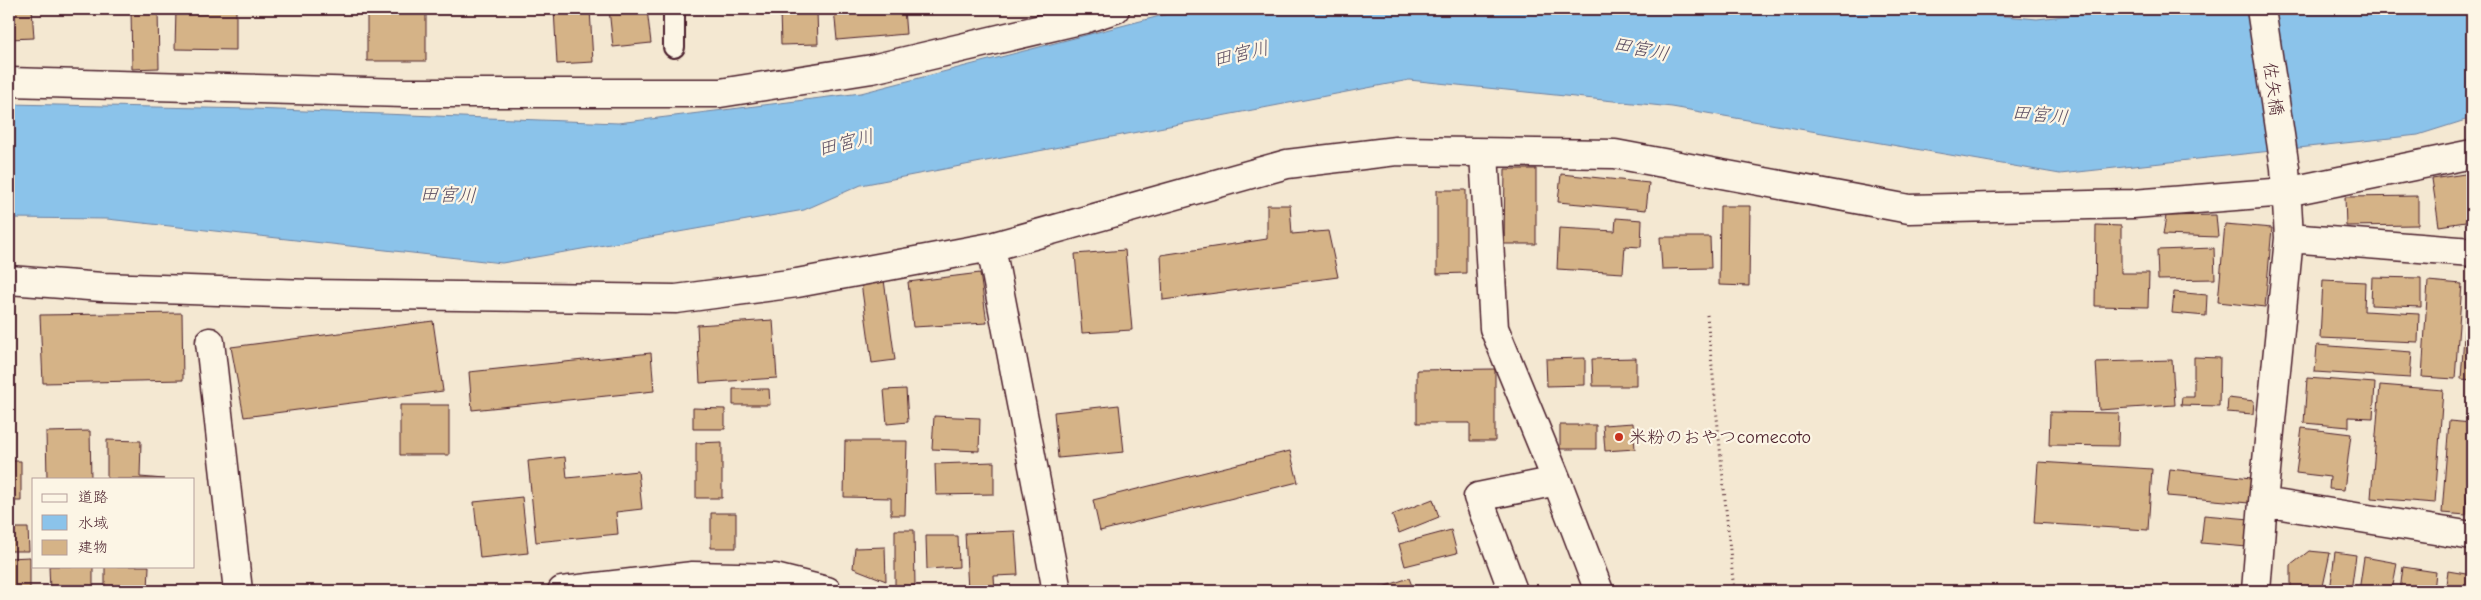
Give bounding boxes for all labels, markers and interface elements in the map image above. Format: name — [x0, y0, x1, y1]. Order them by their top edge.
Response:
water label: 田宮川 — [1611, 32, 1671, 66]
water label: 田宮川 — [1211, 37, 1271, 71]
street label: 佐矢橋 — [2259, 61, 2287, 117]
water label: 田宮川 — [2010, 101, 2070, 129]
water label: 田宮川 — [816, 125, 876, 161]
water label: 田宮川 — [419, 183, 477, 207]
place label: 米粉のおやつcomecoto — [1629, 427, 1811, 448]
marker: 米粉のおやつcomecoto — [1613, 431, 1625, 443]
legend — [32, 478, 195, 568]
text: 道路 — [78, 488, 108, 506]
text: 水域 — [78, 514, 108, 532]
text: 建物 — [78, 538, 108, 556]

